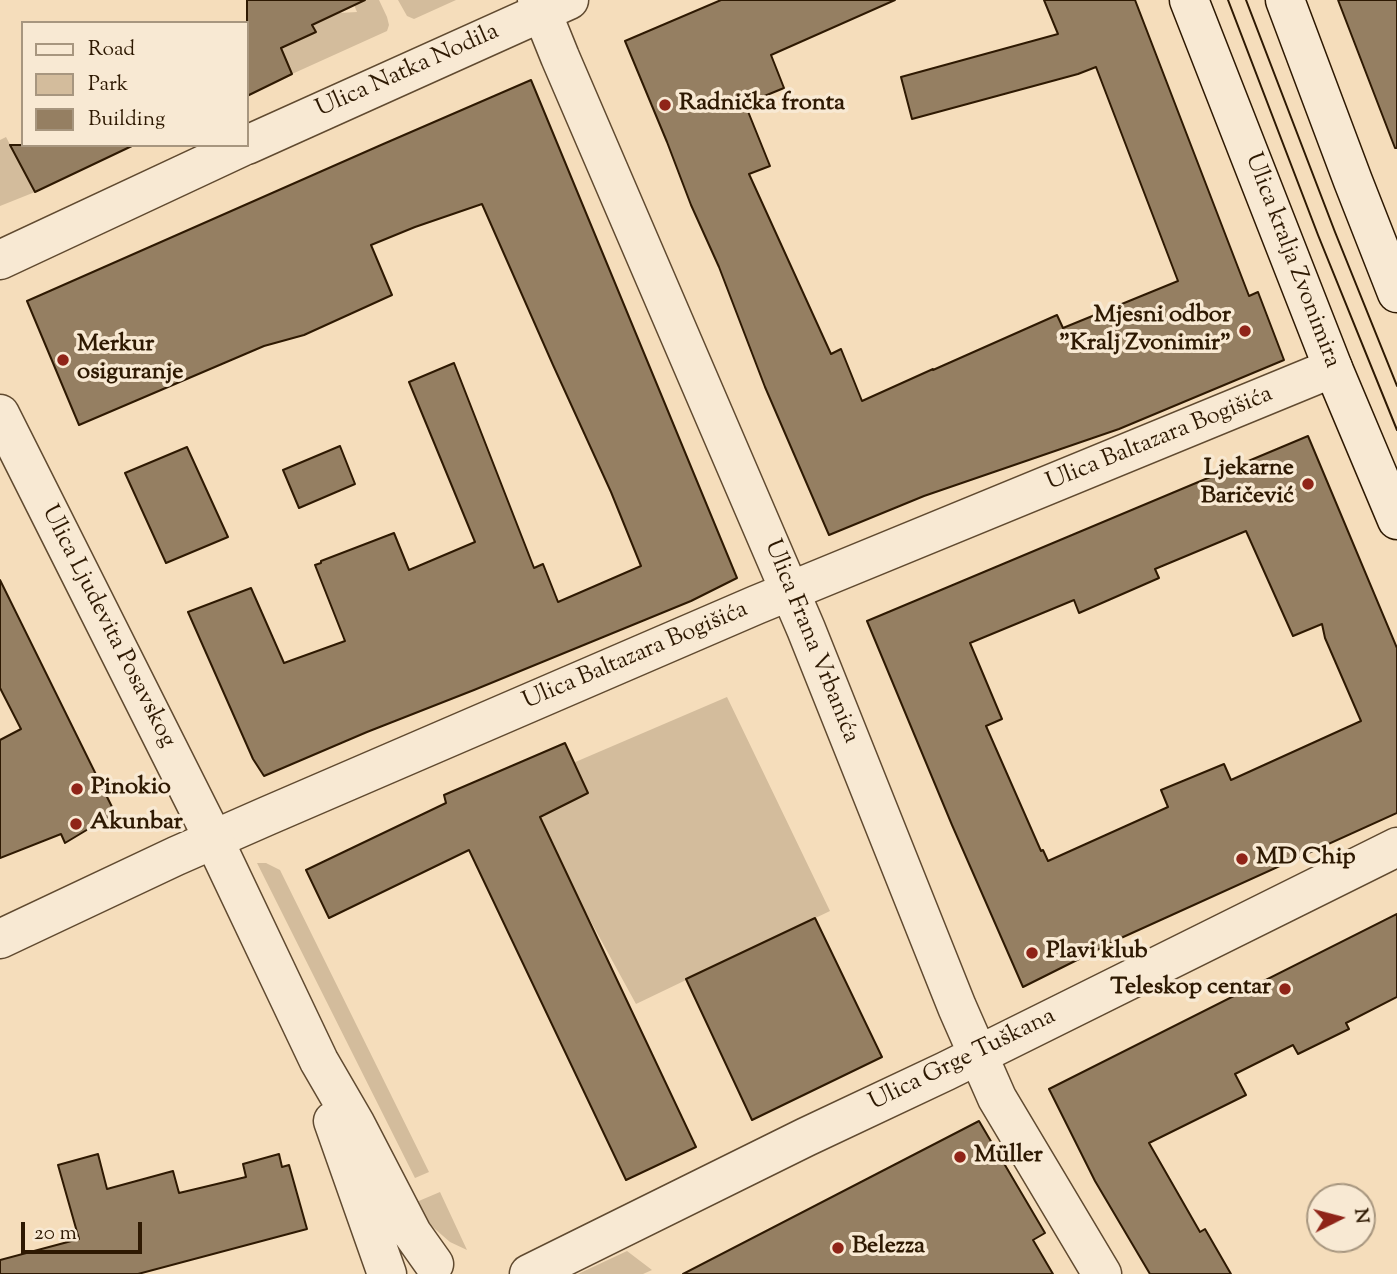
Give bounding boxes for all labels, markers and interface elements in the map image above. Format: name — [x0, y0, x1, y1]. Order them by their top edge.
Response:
street label: Ulica Natka Nodila — [312, 19, 504, 125]
legend — [21, 21, 248, 147]
text: Road — [88, 35, 135, 65]
text: Park — [88, 70, 128, 100]
place label: Radnička fronta — [679, 91, 845, 119]
marker: Radnička fronta — [657, 97, 673, 113]
text: Building — [88, 105, 165, 135]
street label: Ulica kralja Zvonimira — [1237, 150, 1345, 372]
place label: Mjesni odbor "Kralj Zvonimir" — [1059, 303, 1231, 359]
marker: Mjesni odbor "Kralj Zvonimir" — [1237, 323, 1253, 339]
place label: Merkur osiguranje — [77, 332, 183, 388]
marker: Merkur osiguranje — [55, 352, 71, 368]
street label: Ulica Baltazara Bogišića — [1043, 381, 1277, 499]
place label: Ljekarne Baričević — [1201, 456, 1294, 512]
marker: Ljekarne Baričević — [1300, 476, 1316, 492]
street label: Ulica Ljudevita Posavskog — [33, 501, 181, 753]
street label: Ulica Frana Vrbanića — [756, 536, 864, 748]
street label: Ulica Baltazara Bogišića — [519, 597, 753, 717]
place label: Pinokio — [91, 775, 171, 803]
marker: Pinokio — [69, 781, 85, 797]
place label: Akunbar — [90, 810, 183, 838]
marker: Akunbar — [68, 816, 84, 832]
place label: MD Chip — [1256, 845, 1356, 873]
marker: MD Chip — [1234, 851, 1250, 867]
place label: Plavi klub — [1046, 939, 1148, 967]
marker: Plavi klub — [1024, 945, 1040, 961]
place label: Teleskop centar — [1110, 975, 1271, 1003]
marker: Teleskop centar — [1277, 981, 1293, 997]
street label: Ulica Grge Tuškana — [865, 1003, 1061, 1119]
place label: Müller — [974, 1143, 1043, 1171]
marker: Müller — [952, 1149, 968, 1165]
north arrow — [1306, 1183, 1376, 1253]
text: N — [1346, 1207, 1375, 1225]
scale bar — [24, 1208, 145, 1252]
text: 20 m — [34, 1219, 77, 1249]
place label: Belezza — [852, 1234, 925, 1262]
marker: Belezza — [830, 1240, 846, 1256]

